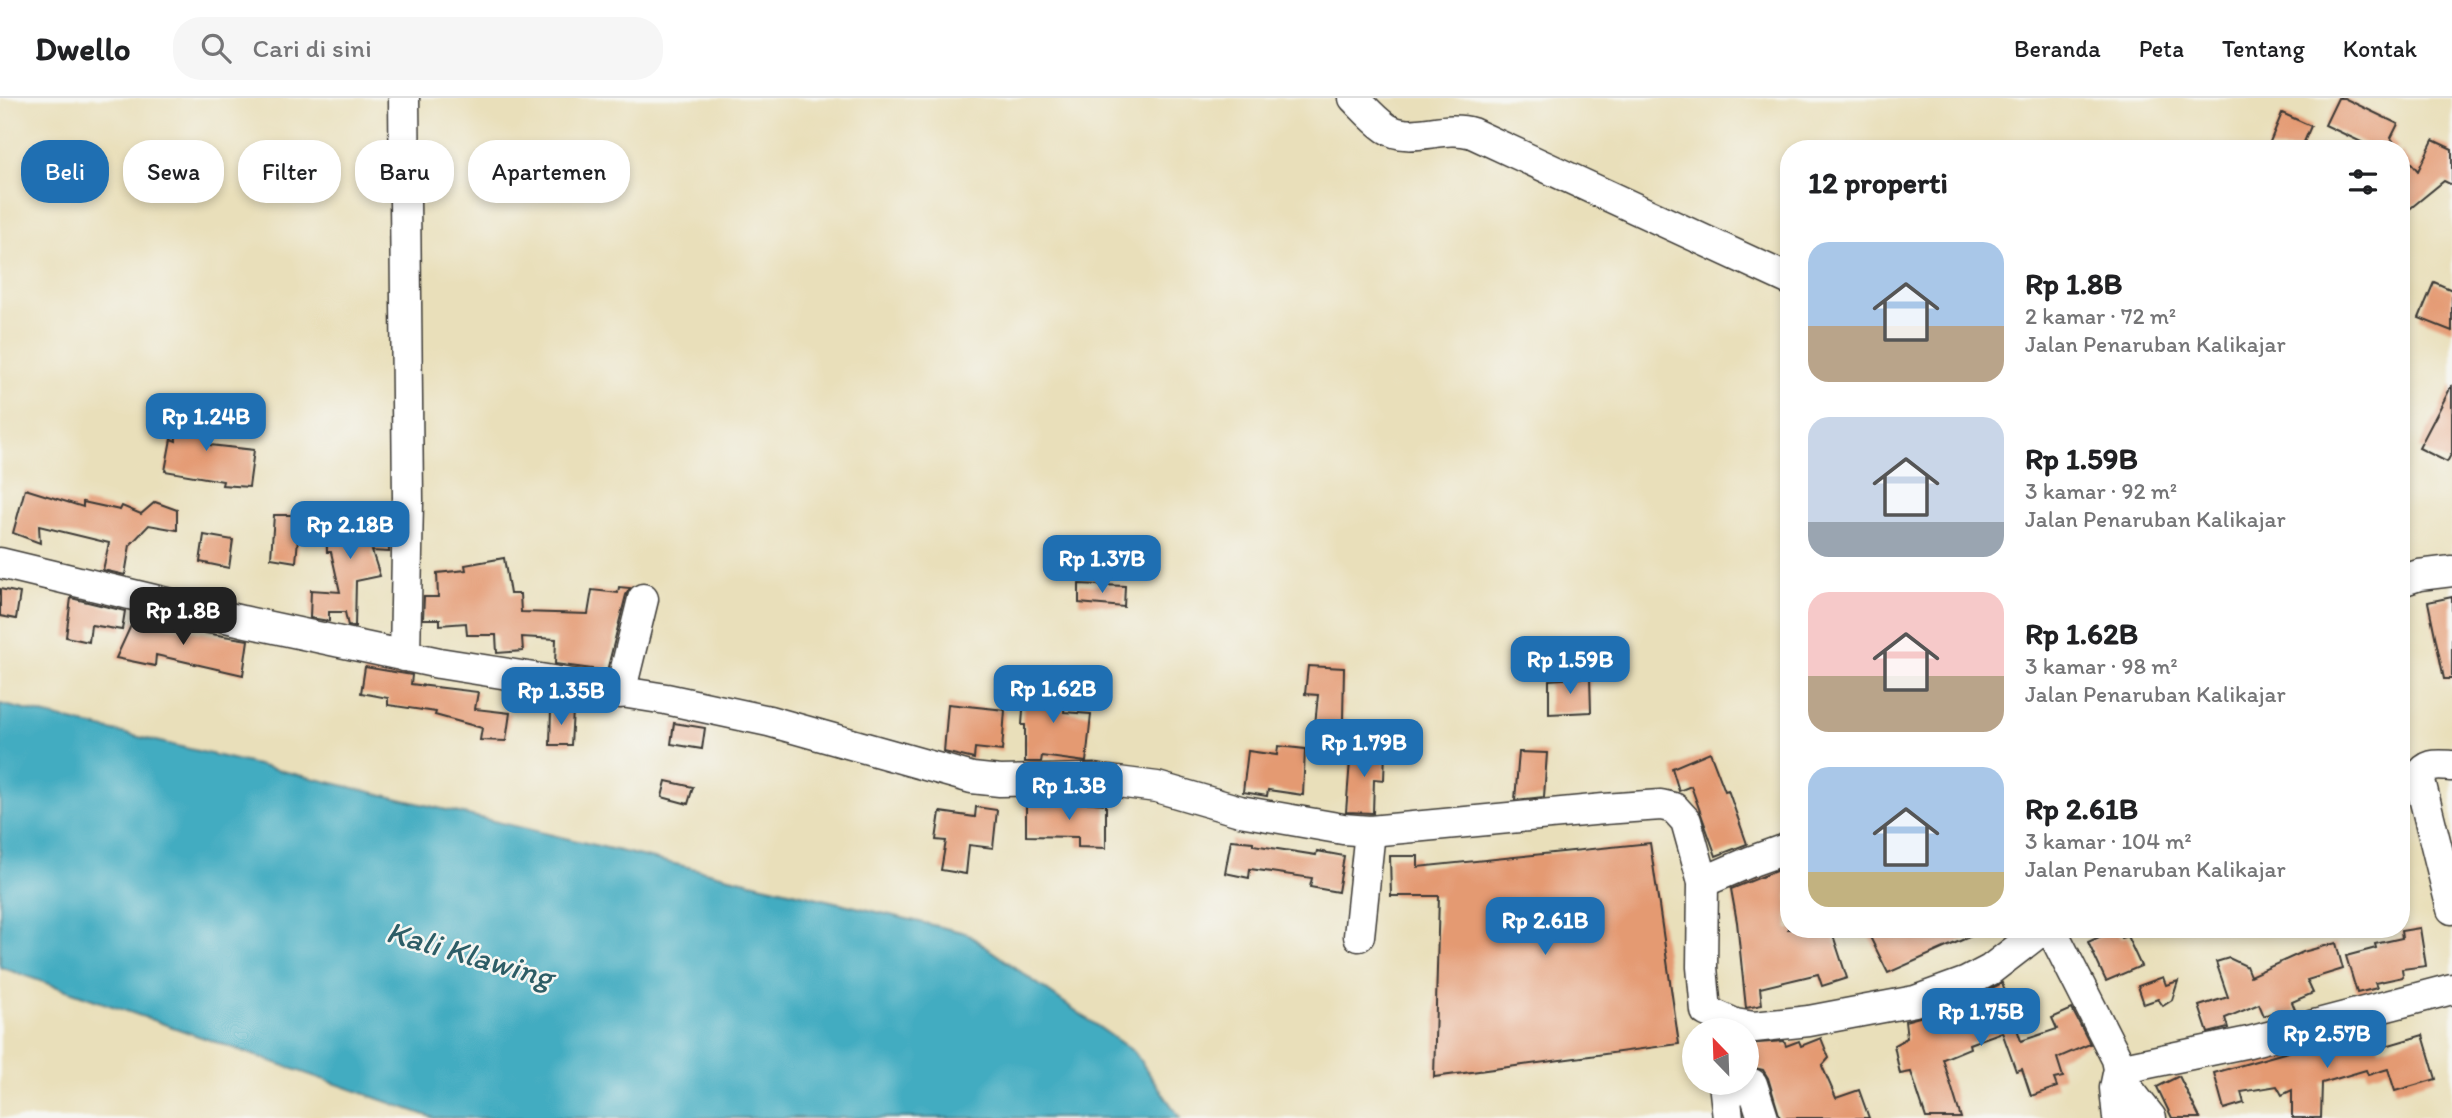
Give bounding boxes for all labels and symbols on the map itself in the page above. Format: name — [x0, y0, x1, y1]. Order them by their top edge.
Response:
pin: Rp 1.24B — [134, 394, 278, 453]
pin: Rp 2.18B — [278, 502, 422, 561]
pin: Rp 1.37B — [1030, 536, 1174, 595]
pin: Rp 1.8B — [118, 588, 248, 647]
pin: Rp 1.59B — [1498, 636, 1642, 696]
pin: Rp 1.62B — [981, 666, 1125, 725]
pin: Rp 1.35B — [489, 668, 633, 727]
pin: Rp 1.79B — [1292, 720, 1436, 779]
pin: Rp 1.3B — [1004, 762, 1134, 822]
pin: Rp 2.61B — [1473, 898, 1617, 957]
water label: Kali Klawing — [382, 912, 561, 997]
pin: Rp 1.75B — [1909, 988, 2053, 1048]
pin: Rp 2.57B — [2255, 1010, 2399, 1070]
north arrow — [1682, 1018, 1759, 1096]

